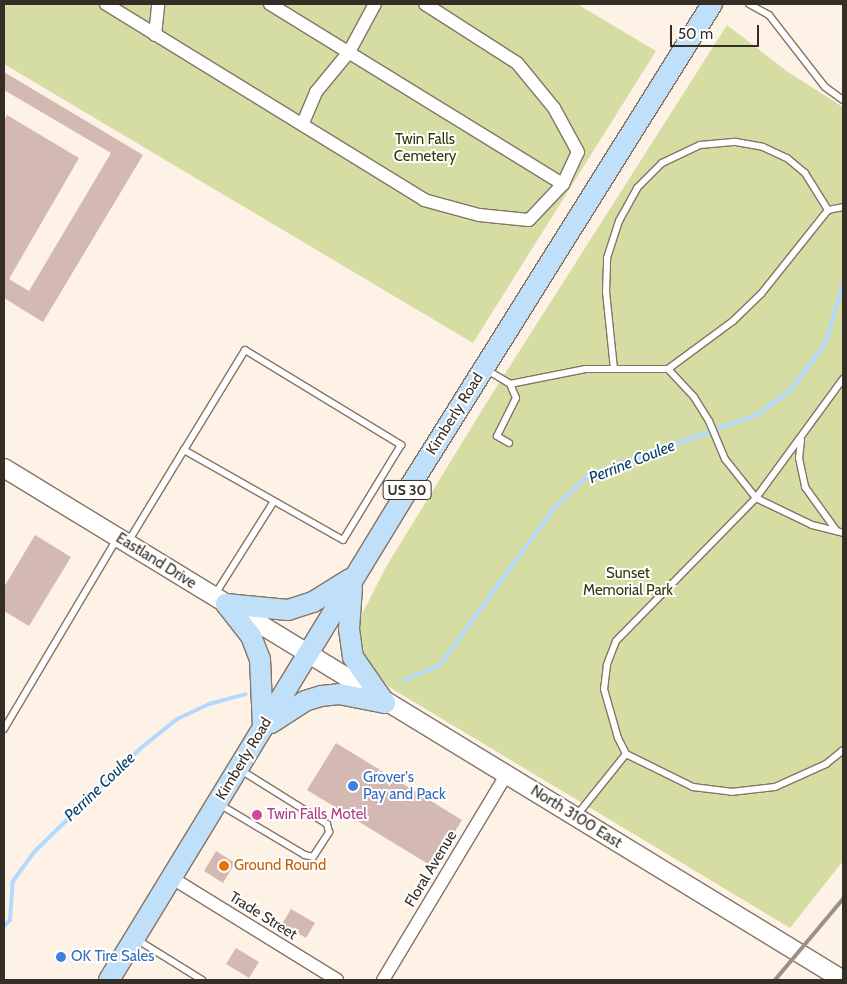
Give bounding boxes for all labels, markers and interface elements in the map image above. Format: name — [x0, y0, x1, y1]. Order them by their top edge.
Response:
scale bar — [672, 15, 761, 47]
text: 50 m — [678, 25, 713, 43]
park label: Twin Falls Cemetery — [394, 130, 456, 165]
street label: Kimberly Road — [423, 370, 487, 458]
water label: Perrine Coulee — [586, 436, 678, 488]
road number: US 30 — [382, 478, 432, 502]
street label: Eastland Drive — [113, 529, 199, 593]
park label: Sunset Memorial Park — [583, 564, 673, 599]
street label: Kimberly Road — [212, 715, 276, 803]
water label: Perrine Coulee — [61, 748, 139, 826]
place label: Grover's Pay and Pack — [363, 768, 446, 803]
marker: Grover's Pay and Pack — [347, 780, 359, 792]
street label: North 3100 East — [527, 782, 625, 852]
place label: Twin Falls Motel — [267, 806, 367, 824]
marker: Twin Falls Motel — [251, 809, 263, 821]
street label: Floral Avenue — [401, 828, 461, 910]
place label: Ground Round — [234, 857, 326, 875]
marker: Ground Round — [218, 860, 230, 872]
street label: Trade Street — [226, 888, 300, 944]
place label: OK Tire Sales — [71, 948, 154, 966]
marker: OK Tire Sales — [55, 951, 67, 963]

